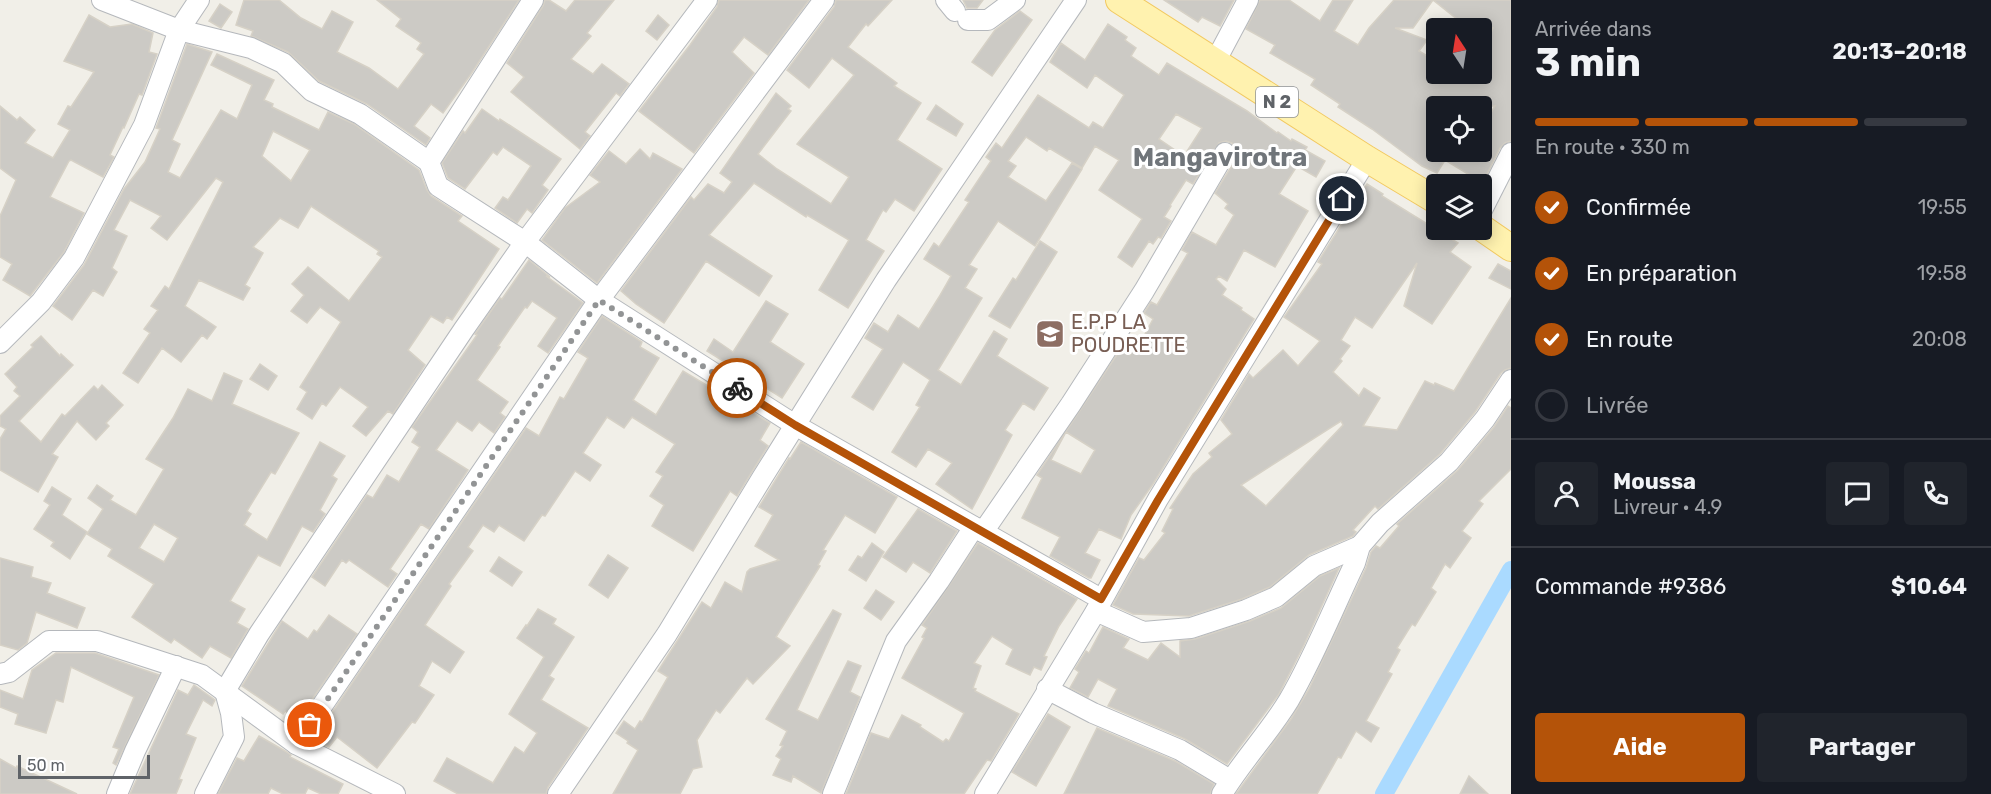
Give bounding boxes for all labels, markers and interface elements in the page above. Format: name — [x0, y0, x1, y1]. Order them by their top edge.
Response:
text: Arrivée dans — [1535, 17, 1652, 41]
north arrow — [1426, 18, 1492, 84]
map controls — [1426, 18, 1492, 240]
text: 20:13–20:18 — [1832, 38, 1967, 65]
text: 3 min — [1535, 40, 1641, 86]
road number: N 2 — [1256, 87, 1298, 117]
button: locate — [1426, 96, 1492, 162]
text: En route · 330 m — [1535, 135, 1690, 159]
district label: Mangavirotra — [1133, 142, 1307, 173]
pin — [1316, 173, 1367, 224]
button: layers — [1426, 174, 1492, 240]
icon: home — [1325, 182, 1358, 215]
icon: check — [1535, 191, 1568, 224]
text: Confirmée — [1586, 194, 1691, 221]
text: 19:55 — [1918, 195, 1967, 219]
icon: check — [1535, 257, 1568, 290]
text: En préparation — [1586, 260, 1737, 287]
text: 19:58 — [1917, 261, 1967, 285]
place label: E.P.P LA POUDRETTE — [1071, 310, 1186, 357]
school or university icon: E.P.P LA POUDRETTE — [1034, 318, 1066, 350]
icon: check — [1535, 323, 1568, 356]
text: En route — [1586, 326, 1673, 353]
text: 20:08 — [1912, 327, 1967, 351]
courier — [707, 358, 767, 418]
icon: bike — [721, 372, 754, 405]
text: Livrée — [1586, 392, 1649, 419]
button: person — [1535, 462, 1598, 525]
button: chat — [1826, 462, 1889, 525]
button: phone — [1904, 462, 1967, 525]
text: Moussa — [1613, 468, 1696, 495]
text: Livreur · 4.9 — [1613, 495, 1722, 519]
text: Commande #9386 — [1535, 573, 1726, 600]
text: $10.64 — [1891, 573, 1967, 600]
pin — [284, 699, 335, 750]
icon: bag — [293, 708, 326, 741]
button: Aide — [1535, 713, 1745, 782]
button: Partager — [1757, 713, 1967, 782]
scale bar — [18, 752, 150, 780]
text: 50 m — [27, 756, 65, 775]

